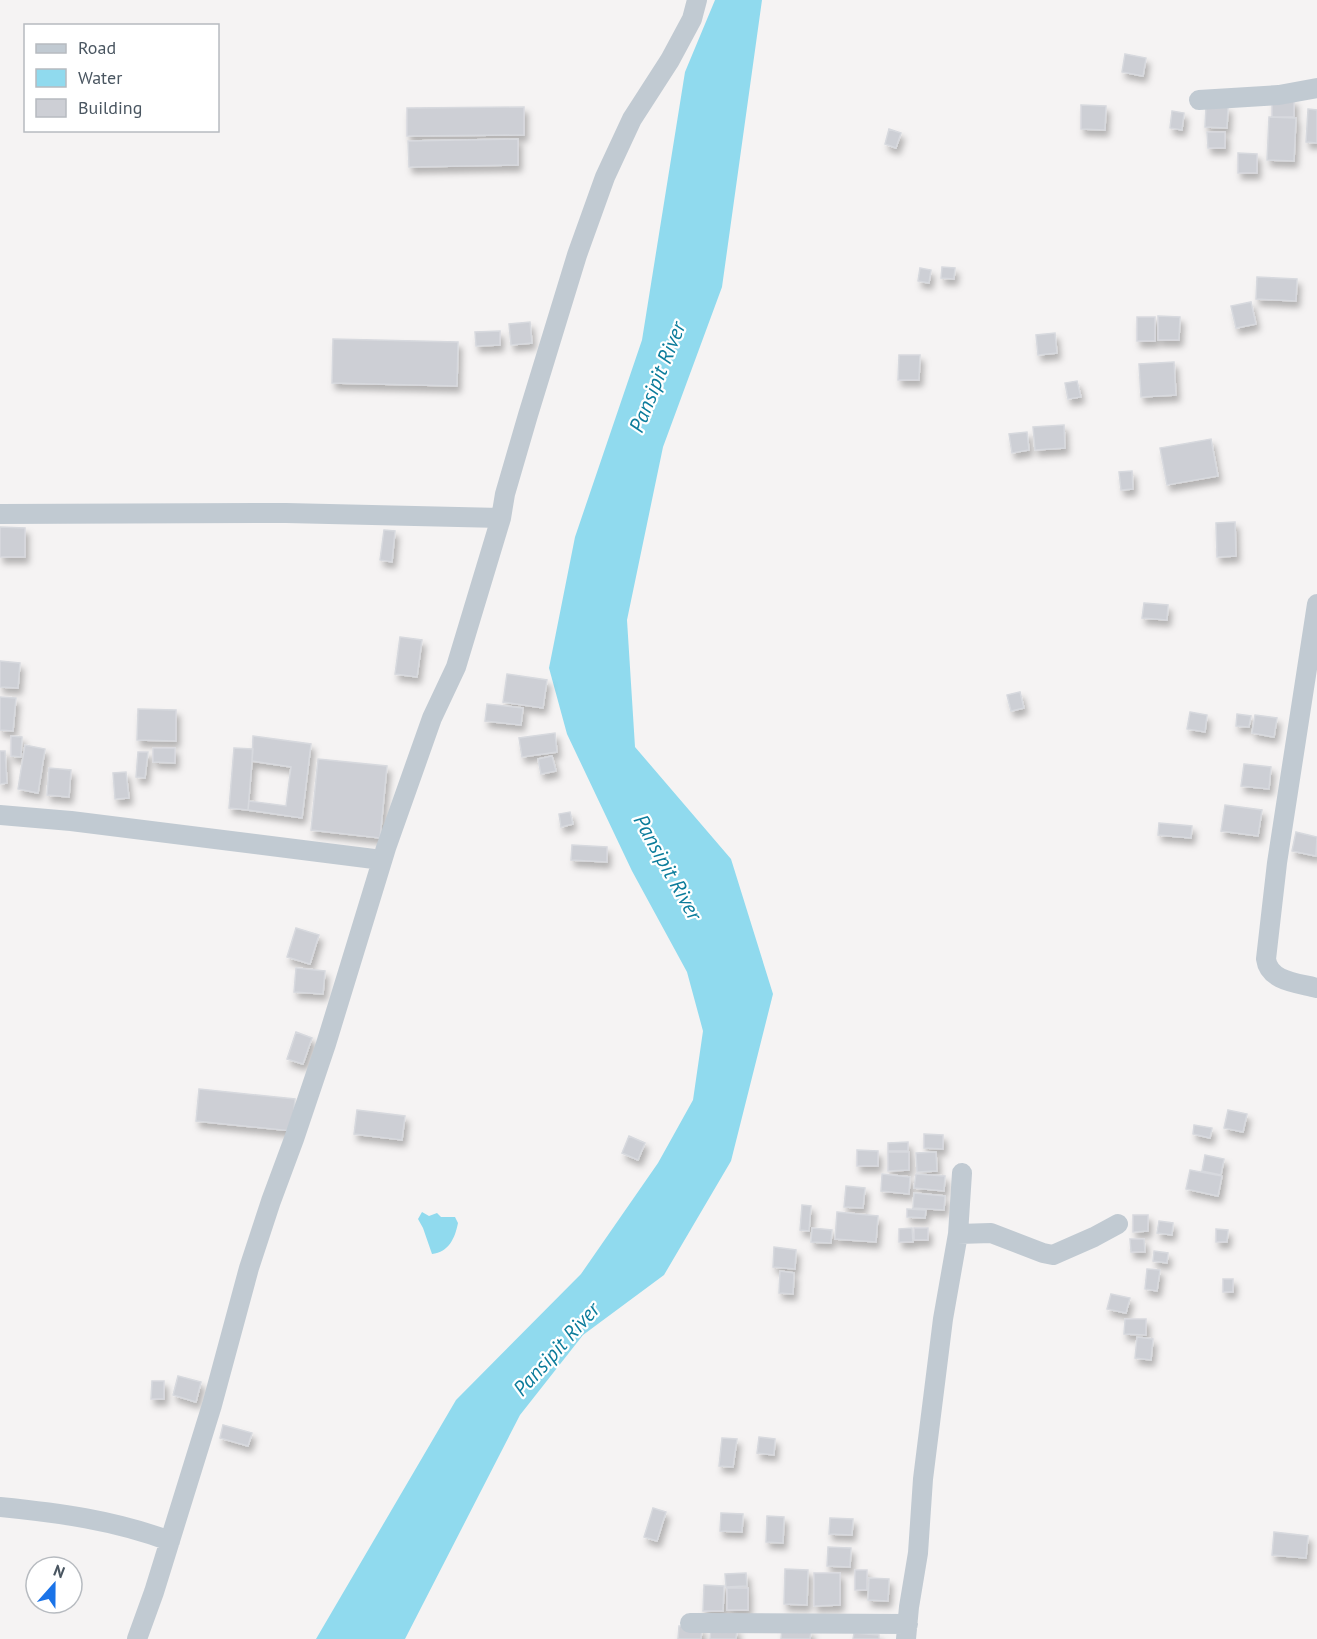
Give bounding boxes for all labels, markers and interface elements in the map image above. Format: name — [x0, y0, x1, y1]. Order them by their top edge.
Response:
legend — [24, 24, 219, 132]
text: Road — [78, 36, 116, 59]
text: Water — [78, 66, 122, 89]
text: Building — [78, 96, 142, 119]
water label: Pansipit River — [623, 316, 692, 436]
water label: Pansipit River — [628, 809, 709, 927]
water label: Pansipit River — [507, 1295, 607, 1402]
north arrow — [24, 1555, 84, 1615]
text: N — [51, 1560, 68, 1582]

